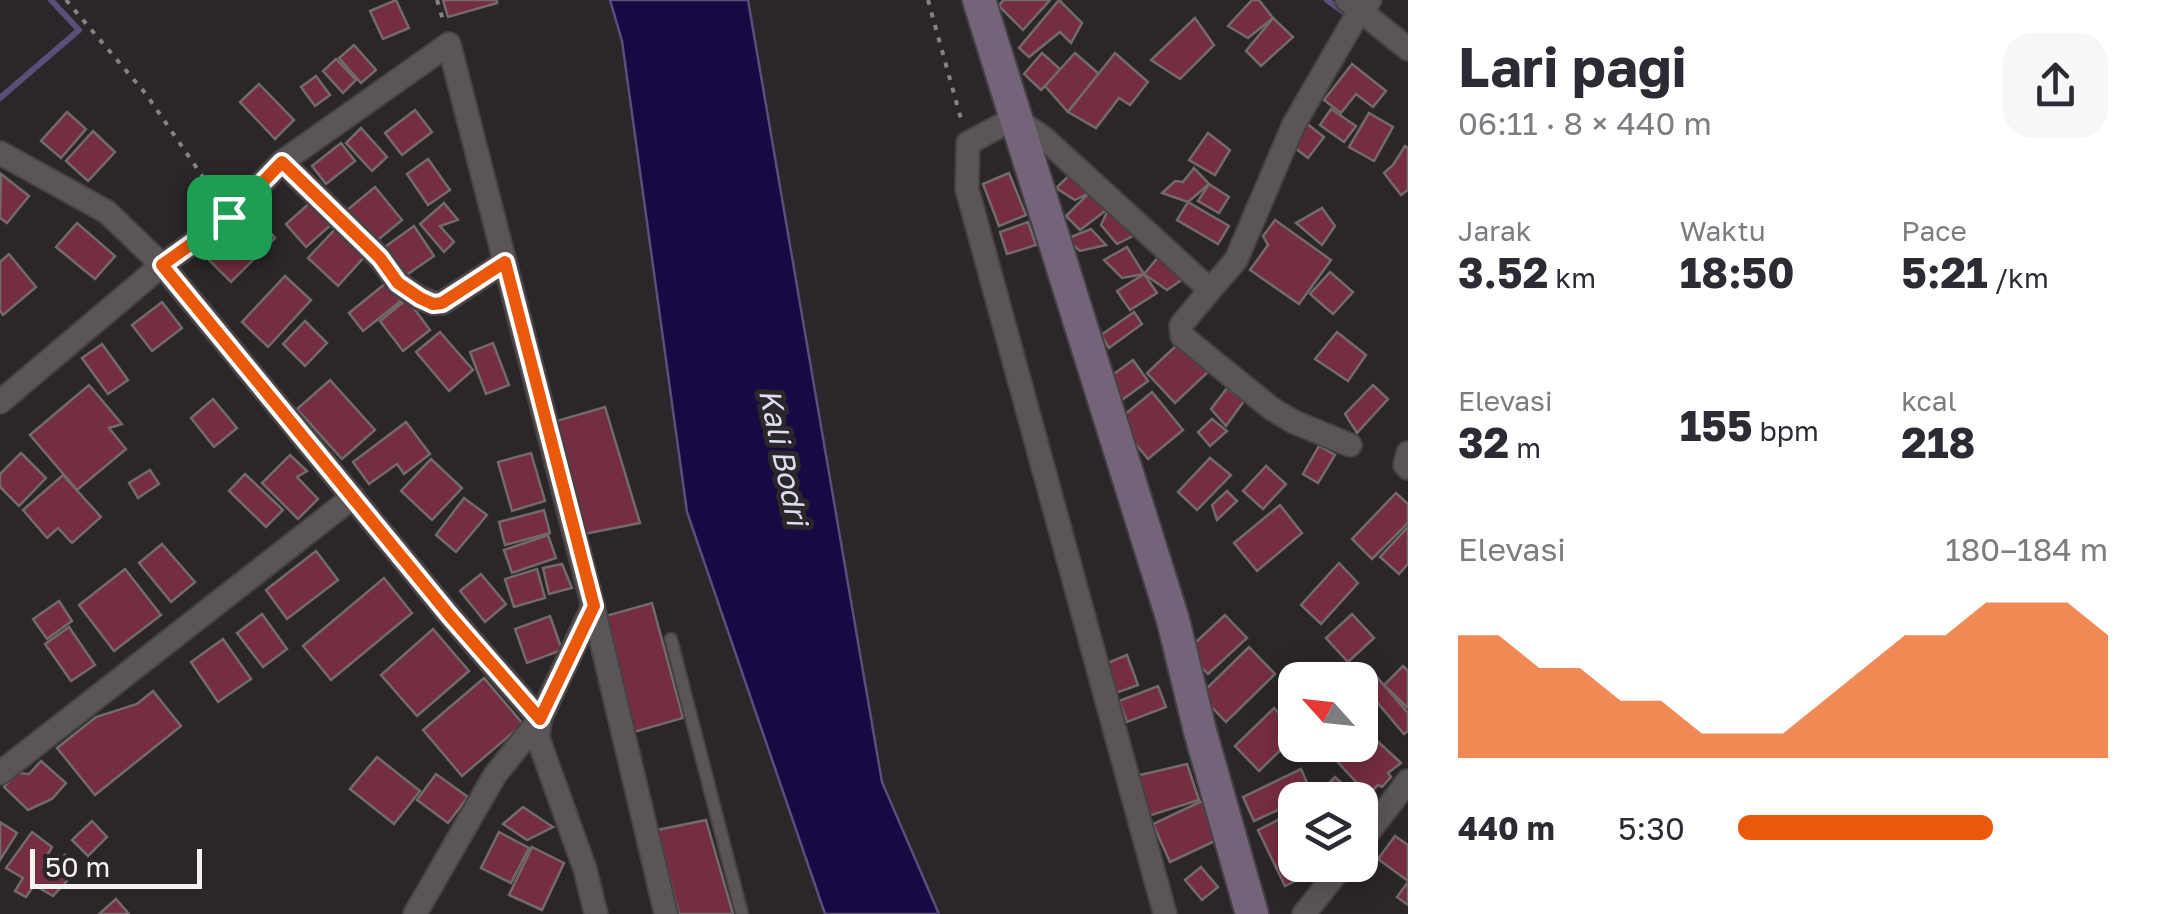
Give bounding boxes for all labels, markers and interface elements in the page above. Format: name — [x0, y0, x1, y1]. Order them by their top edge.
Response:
text: Lari pagi — [1458, 33, 1687, 99]
button: share — [2003, 33, 2108, 138]
text: 06:11 · 8 × 440 m — [1458, 104, 1712, 142]
pin — [187, 175, 272, 260]
icon: arrive — [202, 190, 257, 245]
text: Jarak — [1458, 214, 1532, 247]
text: Waktu — [1680, 214, 1766, 247]
text: Pace — [1901, 214, 1967, 247]
text: 3.52 — [1458, 247, 1548, 297]
text: 18:50 — [1680, 247, 1795, 297]
text: 5:21 — [1901, 247, 1988, 297]
text: km — [1548, 261, 1596, 294]
text: /km — [1988, 261, 2049, 294]
text: Elevasi — [1458, 384, 1552, 417]
text: kcal — [1901, 384, 1957, 417]
water label: Kali Bodri — [752, 385, 817, 531]
text: 155 — [1680, 400, 1753, 450]
text: bpm — [1753, 414, 1819, 447]
text: 32 — [1458, 417, 1509, 467]
text: 218 — [1901, 417, 1975, 467]
text: m — [1509, 431, 1541, 464]
text: Elevasi — [1458, 530, 1566, 568]
text: 180–184 m — [1945, 530, 2108, 568]
north arrow — [1278, 662, 1378, 762]
map controls — [1278, 662, 1378, 882]
button: layers — [1278, 782, 1378, 882]
text: 440 m — [1458, 809, 1555, 847]
text: 5:30 — [1618, 809, 1685, 847]
scale bar — [30, 844, 202, 888]
text: 50 m — [45, 850, 110, 883]

